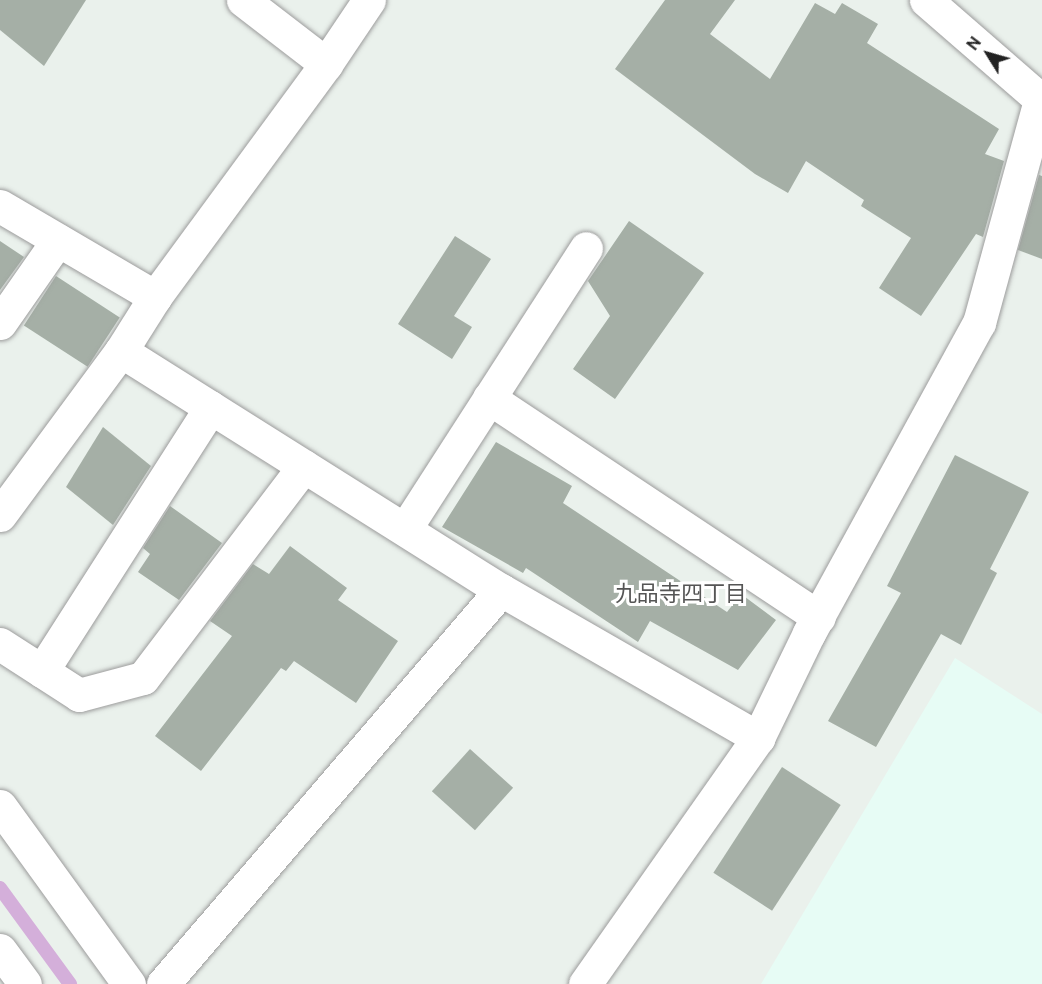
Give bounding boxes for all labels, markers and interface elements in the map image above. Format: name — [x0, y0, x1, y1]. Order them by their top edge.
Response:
north arrow — [958, 24, 1018, 84]
text: N — [963, 33, 984, 53]
district label: 九品寺四丁目 — [615, 580, 747, 606]

